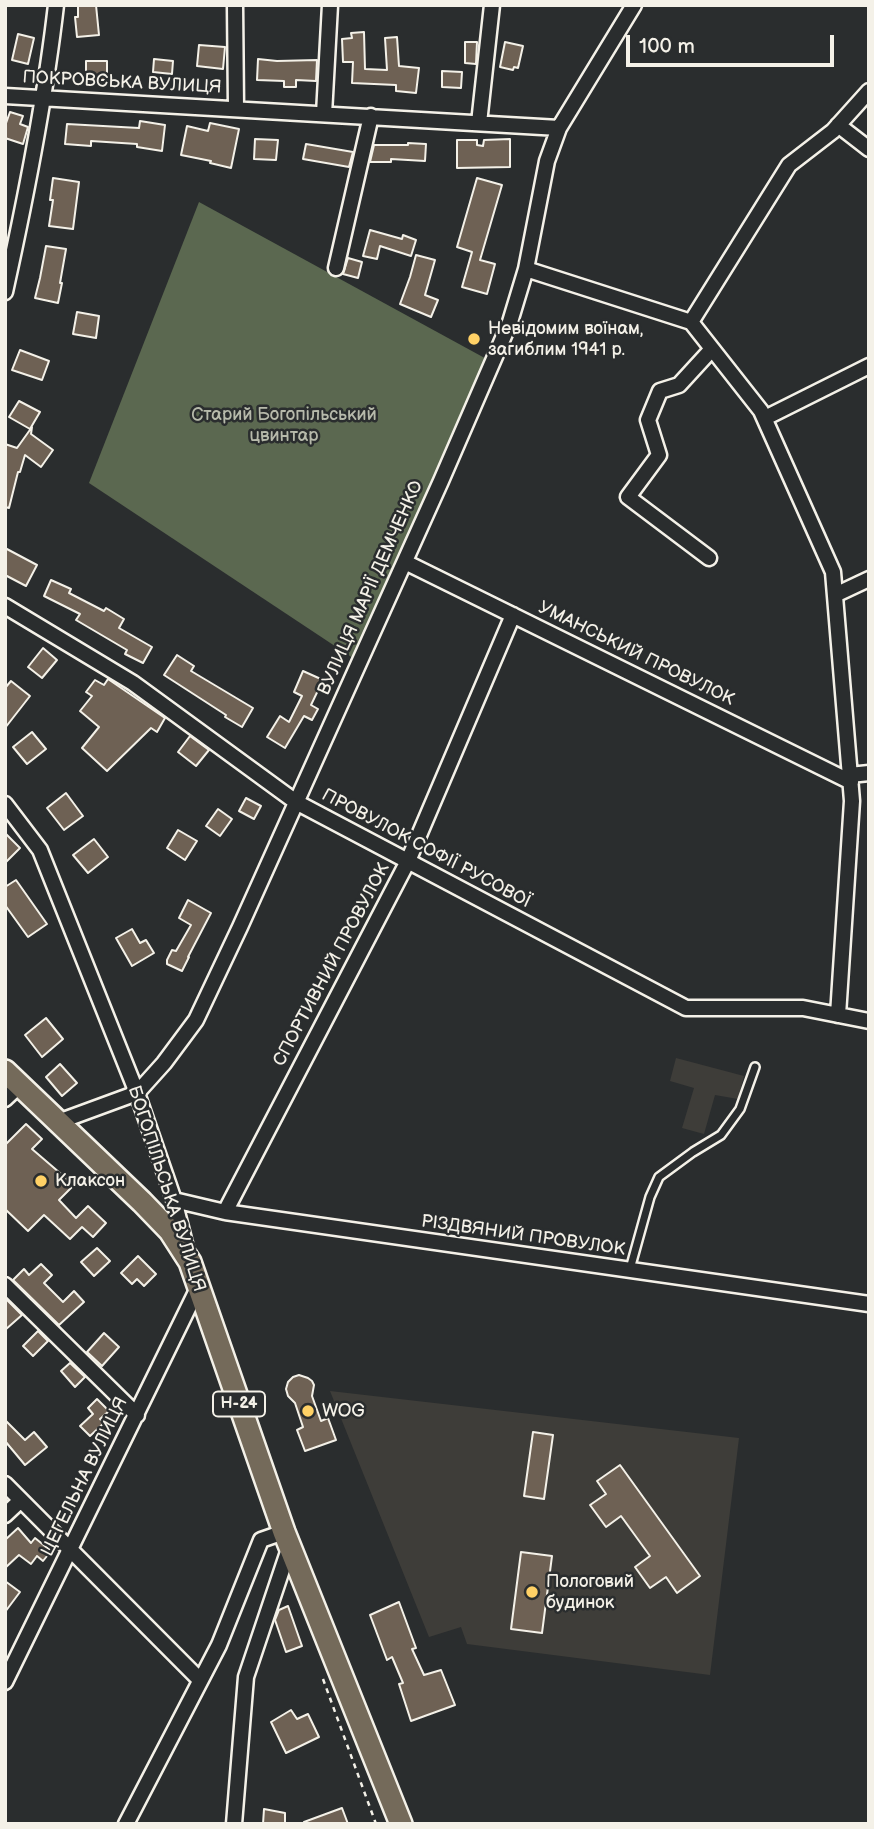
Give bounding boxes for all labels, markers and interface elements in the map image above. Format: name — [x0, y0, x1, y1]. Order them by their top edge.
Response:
scale bar — [629, 21, 837, 65]
text: 100 m — [639, 34, 695, 59]
street label: ПОКРОВСЬКА ВУЛИЦЯ — [22, 67, 222, 99]
place label: Невідомим воїнам, загиблим 1941 р. — [488, 318, 643, 360]
marker: Невідомим воїнам, загиблим 1941 р. — [466, 331, 482, 347]
park label: Старий Богопільський цвинтар — [191, 404, 377, 446]
street label: ВУЛИЦЯ МАРІЇ ДЕМЧЕНКО — [314, 477, 428, 699]
street label: УМАНСЬКИЙ ПРОВУЛОК — [535, 597, 737, 711]
street label: ПРОВУЛОК СОФІЇ РУСОВОЇ — [318, 785, 534, 913]
street label: СПОРТИВНИЙ ПРОВУЛОК — [269, 860, 395, 1070]
street label: БОГОПІЛЬСЬКА ВУЛИЦЯ — [122, 1083, 210, 1295]
place label: Клаксон — [55, 1170, 125, 1192]
marker: Клаксон — [33, 1173, 49, 1189]
street label: РІЗДВЯНИЙ ПРОВУЛОК — [420, 1211, 626, 1261]
road number: Н-24 — [213, 1392, 265, 1416]
street label: ЦЕГЕЛЬНА ВУЛИЦЯ — [37, 1394, 133, 1560]
place label: WOG — [322, 1400, 365, 1422]
marker: WOG — [300, 1403, 316, 1419]
place label: Пологовий будинок — [546, 1571, 634, 1614]
marker: Пологовий будинок — [524, 1584, 540, 1600]

